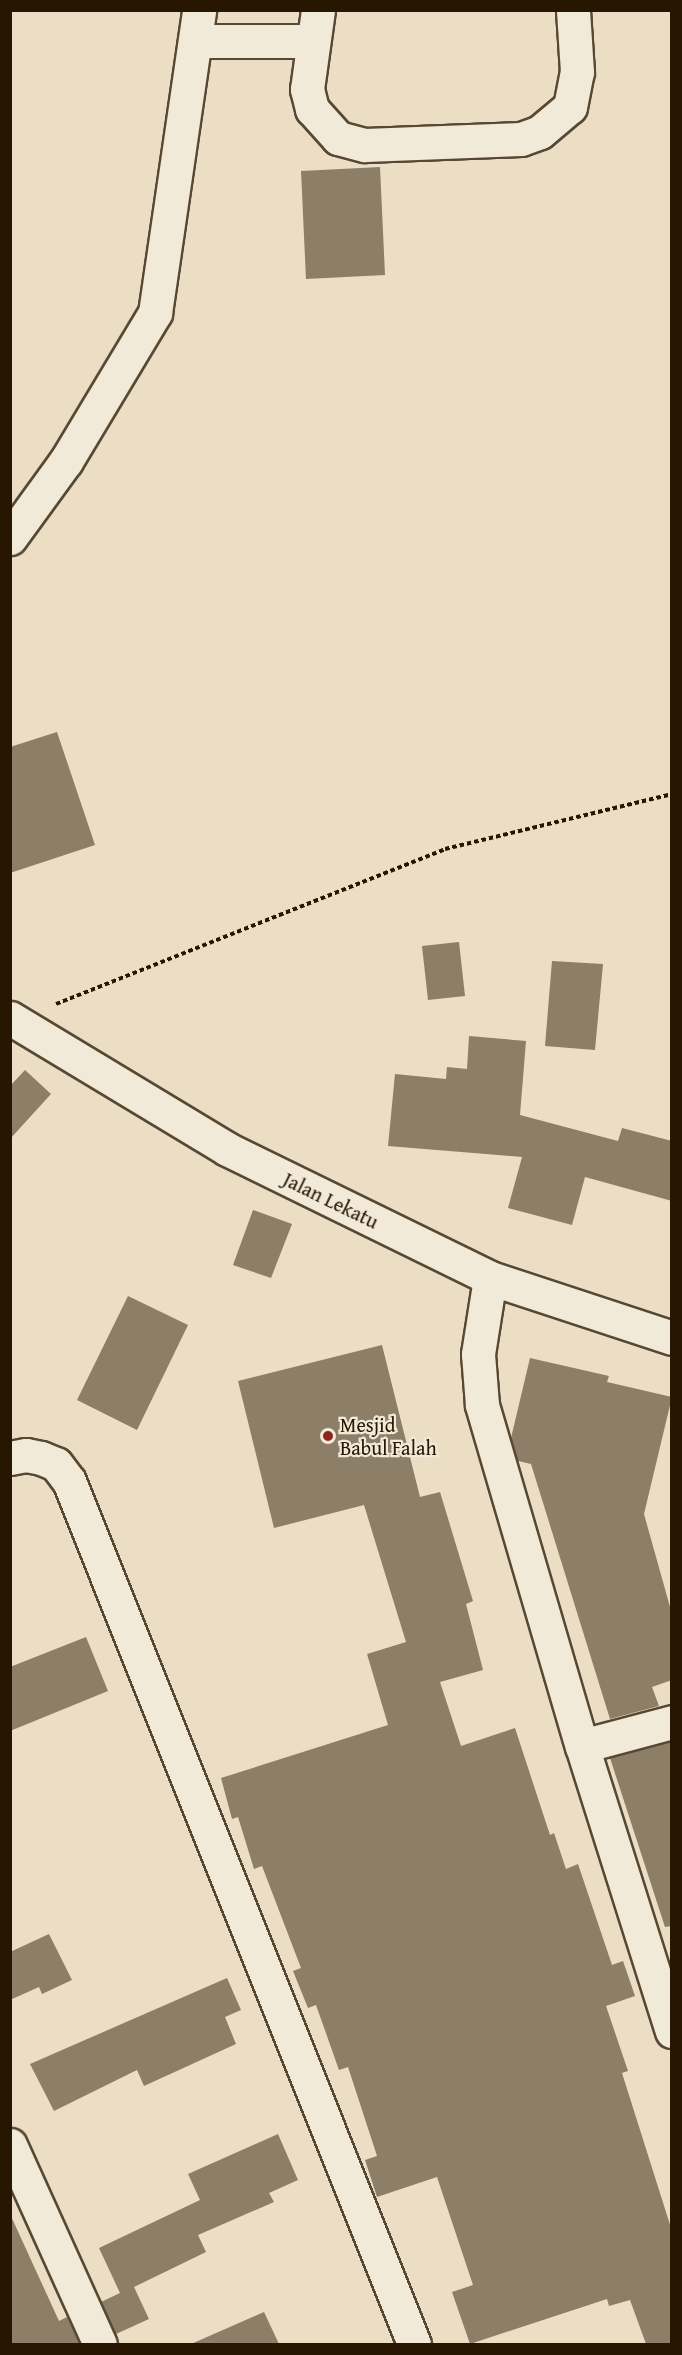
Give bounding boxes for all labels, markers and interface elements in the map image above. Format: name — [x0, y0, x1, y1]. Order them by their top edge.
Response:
street label: Jalan Lekatu — [279, 1167, 383, 1233]
place label: Mesjid Babul Falah — [340, 1412, 437, 1459]
marker: Mesjid Babul Falah — [321, 1429, 335, 1443]

